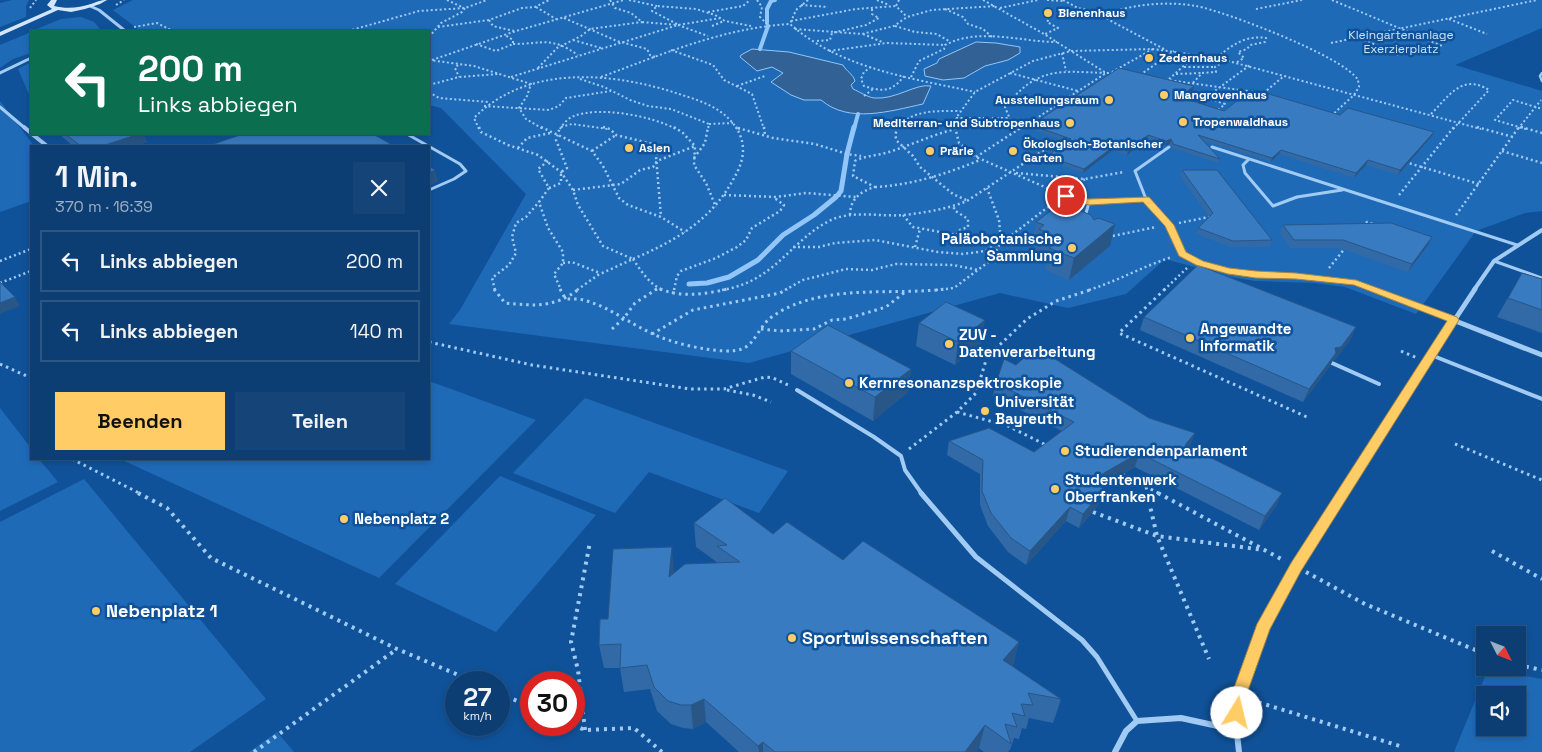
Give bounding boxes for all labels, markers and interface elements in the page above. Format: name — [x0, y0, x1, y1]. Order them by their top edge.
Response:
place label: Bienenhaus — [1058, 5, 1126, 21]
marker: Bienenhaus — [1042, 7, 1054, 19]
park label: Kleingartenanlage Exerzierplatz — [1348, 27, 1454, 57]
text: 200 m — [138, 47, 243, 91]
icon: left — [55, 50, 120, 115]
place label: Zedernhaus — [1159, 50, 1227, 66]
marker: Zedernhaus — [1143, 52, 1155, 64]
place label: Mangrovenhaus — [1174, 87, 1267, 103]
marker: Mangrovenhaus — [1158, 89, 1170, 101]
text: Links abbiegen — [138, 90, 298, 118]
place label: Ausstellungsraum — [995, 92, 1099, 108]
marker: Ausstellungsraum — [1103, 94, 1115, 106]
place label: Tropenwaldhaus — [1193, 114, 1288, 130]
place label: Mediterran- und Subtropenhaus — [873, 115, 1060, 131]
marker: Tropenwaldhaus — [1177, 116, 1189, 128]
marker: Mediterran- und Subtropenhaus — [1064, 117, 1076, 129]
place label: Ökologisch-Botanischer Garten — [1023, 136, 1163, 166]
place label: Asien — [639, 140, 670, 156]
marker: Asien — [623, 142, 635, 154]
place label: Prärie — [940, 143, 974, 159]
marker: Prärie — [924, 145, 936, 157]
marker: Ökologisch-Botanischer Garten — [1007, 145, 1019, 157]
text: 1 Min. — [55, 157, 138, 196]
button: close — [353, 162, 405, 214]
pin — [1045, 175, 1087, 217]
icon: arrive — [1052, 182, 1080, 210]
text: 370 m · 16:39 — [55, 196, 153, 217]
place label: Paläobotanische Sammlung — [941, 229, 1062, 265]
marker: Paläobotanische Sammlung — [1066, 242, 1078, 254]
icon: left — [57, 247, 85, 275]
text: Links abbiegen — [100, 249, 238, 274]
text: 200 m — [346, 249, 403, 274]
icon: left — [57, 317, 85, 345]
text: Links abbiegen — [100, 319, 238, 344]
text: 140 m — [350, 319, 403, 344]
place label: Angewandte Informatik — [1200, 319, 1292, 355]
place label: ZUV - Datenverarbeitung — [959, 325, 1096, 361]
marker: Angewandte Informatik — [1184, 332, 1196, 344]
marker: ZUV - Datenverarbeitung — [943, 338, 955, 350]
place label: Kernresonanzspektroskopie — [859, 373, 1062, 392]
marker: Kernresonanzspektroskopie — [843, 377, 855, 389]
button: Beenden — [55, 392, 225, 450]
button: Teilen — [235, 392, 405, 450]
place label: Universität Bayreuth — [995, 392, 1075, 428]
marker: Universität Bayreuth — [979, 405, 991, 417]
place label: Studierendenparlament — [1075, 441, 1248, 460]
marker: Studierendenparlament — [1059, 445, 1071, 457]
place label: Studentenwerk Oberfranken — [1065, 470, 1177, 506]
marker: Studentenwerk Oberfranken — [1049, 483, 1061, 495]
place label: Nebenplatz 2 — [354, 509, 449, 528]
marker: Nebenplatz 2 — [338, 513, 350, 525]
place label: Nebenplatz 1 — [106, 599, 218, 622]
marker: Nebenplatz 1 — [90, 605, 102, 617]
place label: Sportwissenschaften — [802, 626, 988, 649]
north arrow — [1476, 626, 1526, 676]
map controls — [1476, 626, 1526, 736]
marker: Sportwissenschaften — [786, 632, 798, 644]
speed limit sign: 30 — [520, 671, 585, 736]
text: 27 — [463, 681, 492, 713]
position arrow — [1210, 686, 1262, 738]
button: sound — [1476, 686, 1526, 736]
text: km/h — [463, 708, 492, 724]

